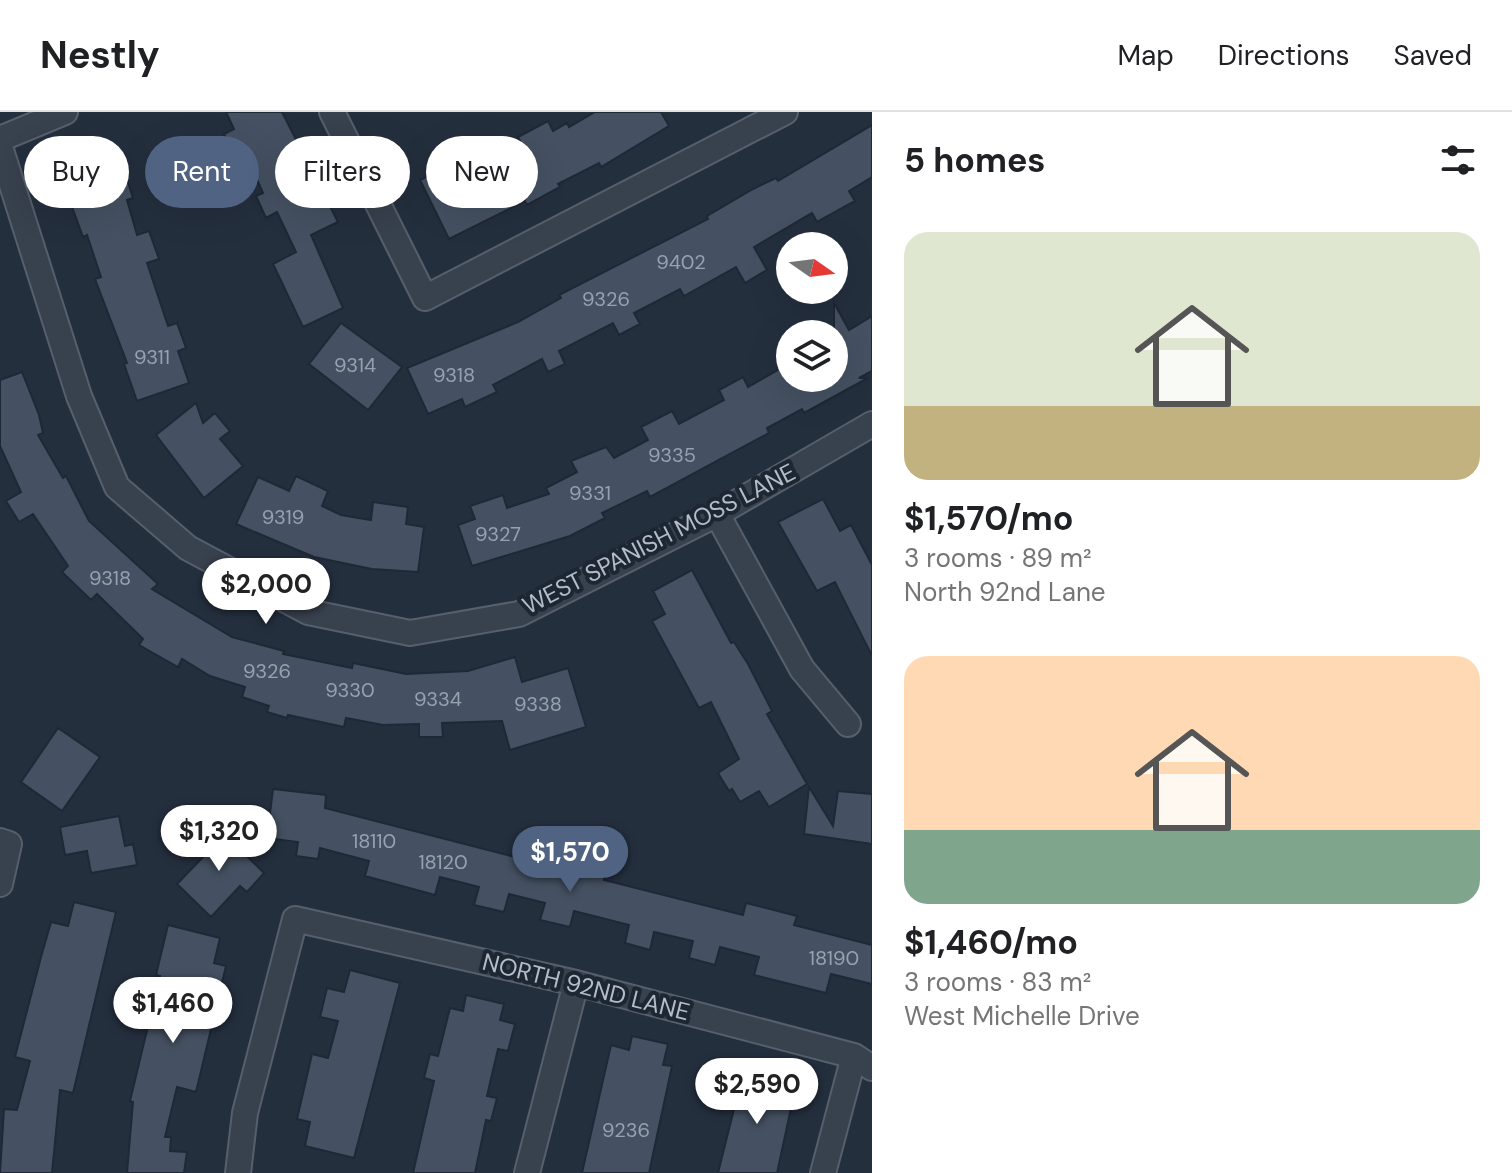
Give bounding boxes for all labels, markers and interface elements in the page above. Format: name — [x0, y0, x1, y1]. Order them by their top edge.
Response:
text: Nestly — [40, 30, 160, 80]
text: Map — [1117, 37, 1174, 74]
text: Directions — [1218, 37, 1350, 74]
text: Saved — [1394, 37, 1472, 74]
chip: Buy — [24, 136, 129, 208]
chip: Rent — [145, 136, 259, 208]
chip: Filters — [275, 136, 410, 208]
chip: New — [426, 136, 538, 208]
text: 5 homes — [904, 138, 1045, 183]
icon: filters — [1436, 138, 1480, 182]
north arrow — [776, 232, 848, 304]
map controls — [776, 232, 848, 392]
house number: 9402 — [656, 249, 706, 275]
icon: home — [1120, 284, 1264, 428]
house number: 9326 — [582, 286, 630, 312]
button: layers — [776, 320, 848, 392]
house number: 9311 — [134, 344, 170, 370]
house number: 9314 — [334, 352, 376, 378]
house number: 9318 — [433, 362, 475, 388]
house number: 9335 — [648, 442, 696, 468]
street label: WEST SPANISH MOSS LANE — [517, 456, 801, 621]
house number: 9331 — [569, 480, 611, 506]
text: $1,570/mo — [904, 496, 1073, 541]
house number: 9319 — [262, 504, 304, 530]
house number: 9327 — [475, 521, 521, 547]
text: 3 rooms · 89 m² — [904, 541, 1092, 575]
pin: $2,000 — [201, 558, 331, 626]
house number: 9318 — [89, 565, 131, 591]
text: $2,000 — [220, 567, 312, 601]
text: North 92nd Lane — [904, 575, 1106, 609]
house number: 9326 — [243, 658, 291, 684]
house number: 9330 — [325, 677, 375, 703]
house number: 9334 — [414, 686, 462, 712]
house number: 9338 — [514, 691, 562, 717]
icon: home — [1120, 708, 1264, 852]
pin: $1,320 — [154, 805, 284, 873]
text: $1,320 — [179, 814, 259, 848]
pin: $1,570 — [505, 826, 635, 894]
house number: 18110 — [352, 828, 396, 854]
text: $1,570 — [530, 835, 610, 869]
house number: 18120 — [418, 849, 468, 875]
text: $1,460/mo — [904, 920, 1078, 965]
house number: 18190 — [809, 945, 859, 971]
street label: NORTH 92ND LANE — [479, 946, 693, 1027]
text: 3 rooms · 83 m² — [904, 965, 1091, 999]
pin: $1,460 — [108, 977, 238, 1045]
text: $1,460 — [131, 986, 215, 1020]
text: West Michelle Drive — [904, 999, 1140, 1033]
pin: $2,590 — [692, 1058, 822, 1126]
text: $2,590 — [713, 1067, 801, 1101]
house number: 9236 — [602, 1117, 650, 1143]

